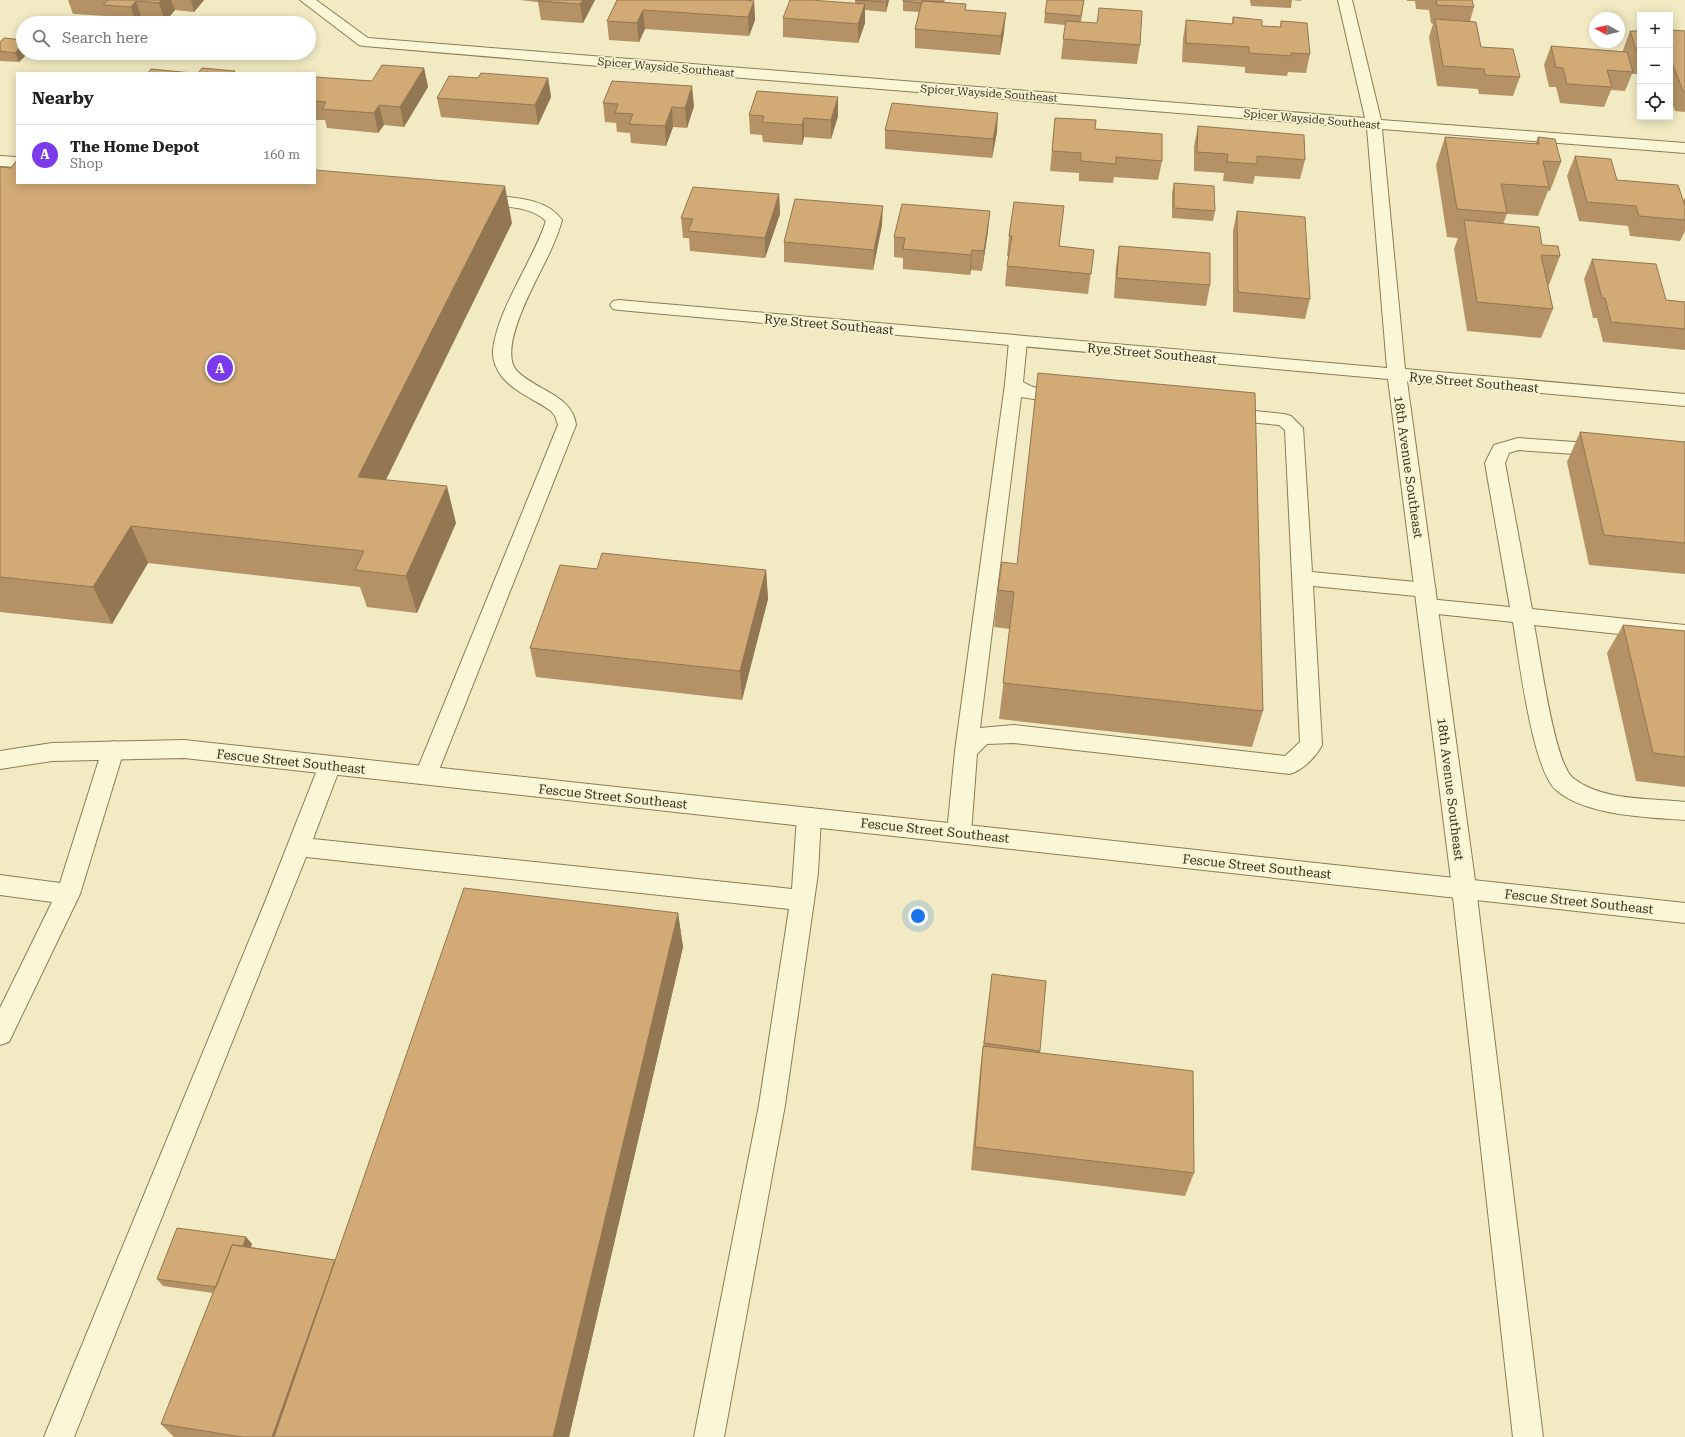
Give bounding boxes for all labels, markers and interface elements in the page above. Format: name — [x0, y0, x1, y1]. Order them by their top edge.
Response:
north arrow — [1589, 12, 1625, 48]
map controls — [1637, 12, 1673, 120]
button: + — [1637, 12, 1673, 48]
search box — [16, 16, 316, 60]
icon: search — [30, 27, 52, 49]
text: Search here — [62, 29, 148, 47]
button: − — [1637, 48, 1673, 84]
street label: Spicer Wayside Southeast — [597, 55, 735, 80]
street label: Spicer Wayside Southeast — [920, 82, 1058, 105]
button: locate — [1637, 84, 1673, 120]
text: Nearby — [32, 88, 94, 108]
street label: Spicer Wayside Southeast — [1243, 107, 1381, 132]
text: The Home Depot — [70, 138, 199, 156]
text: A — [40, 147, 50, 162]
text: 160 m — [263, 147, 300, 162]
text: Shop — [70, 156, 103, 171]
street label: Rye Street Southeast — [764, 311, 894, 338]
street label: Rye Street Southeast — [1087, 340, 1217, 367]
pin: A — [207, 353, 233, 383]
street label: Rye Street Southeast — [1409, 369, 1539, 396]
street label: 18th Avenue Southeast — [1391, 395, 1426, 539]
street label: 18th Avenue Southeast — [1434, 717, 1467, 861]
street label: Fescue Street Southeast — [216, 746, 366, 777]
street label: Fescue Street Southeast — [538, 781, 688, 812]
street label: Fescue Street Southeast — [860, 815, 1010, 846]
street label: Fescue Street Southeast — [1182, 851, 1332, 882]
street label: Fescue Street Southeast — [1504, 886, 1654, 917]
your location — [908, 906, 928, 926]

